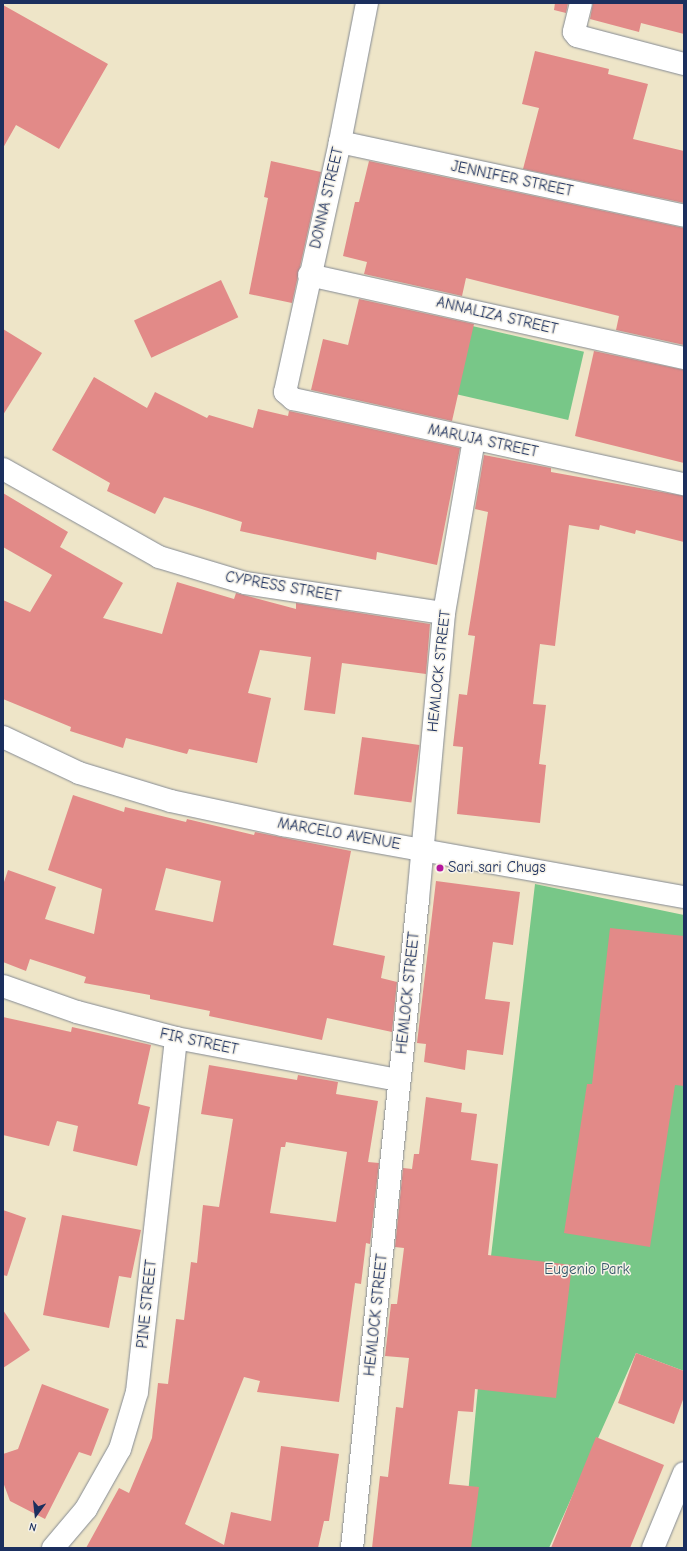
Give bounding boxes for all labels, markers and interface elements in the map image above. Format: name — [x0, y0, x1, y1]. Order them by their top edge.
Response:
street label: DONNA STREET — [307, 146, 347, 250]
street label: JENNIFER STREET — [449, 157, 575, 201]
street label: ANNALIZA STREET — [435, 293, 559, 339]
street label: MARUJA STREET — [426, 421, 540, 461]
street label: CYPRESS STREET — [224, 568, 342, 606]
street label: HEMLOCK STREET — [424, 609, 454, 733]
street label: MARCELO AVENUE — [276, 814, 402, 854]
place label: Sari sari Chugs — [448, 859, 546, 877]
marker: Sari sari Chugs — [435, 863, 445, 873]
street label: HEMLOCK STREET — [393, 931, 423, 1055]
street label: FIR STREET — [158, 1025, 240, 1059]
street label: HEMLOCK STREET — [361, 1253, 391, 1377]
street label: PINE STREET — [133, 1259, 161, 1349]
park label: Eugenio Park — [544, 1261, 630, 1279]
north arrow — [16, 1495, 56, 1535]
text: N — [28, 1520, 38, 1534]

